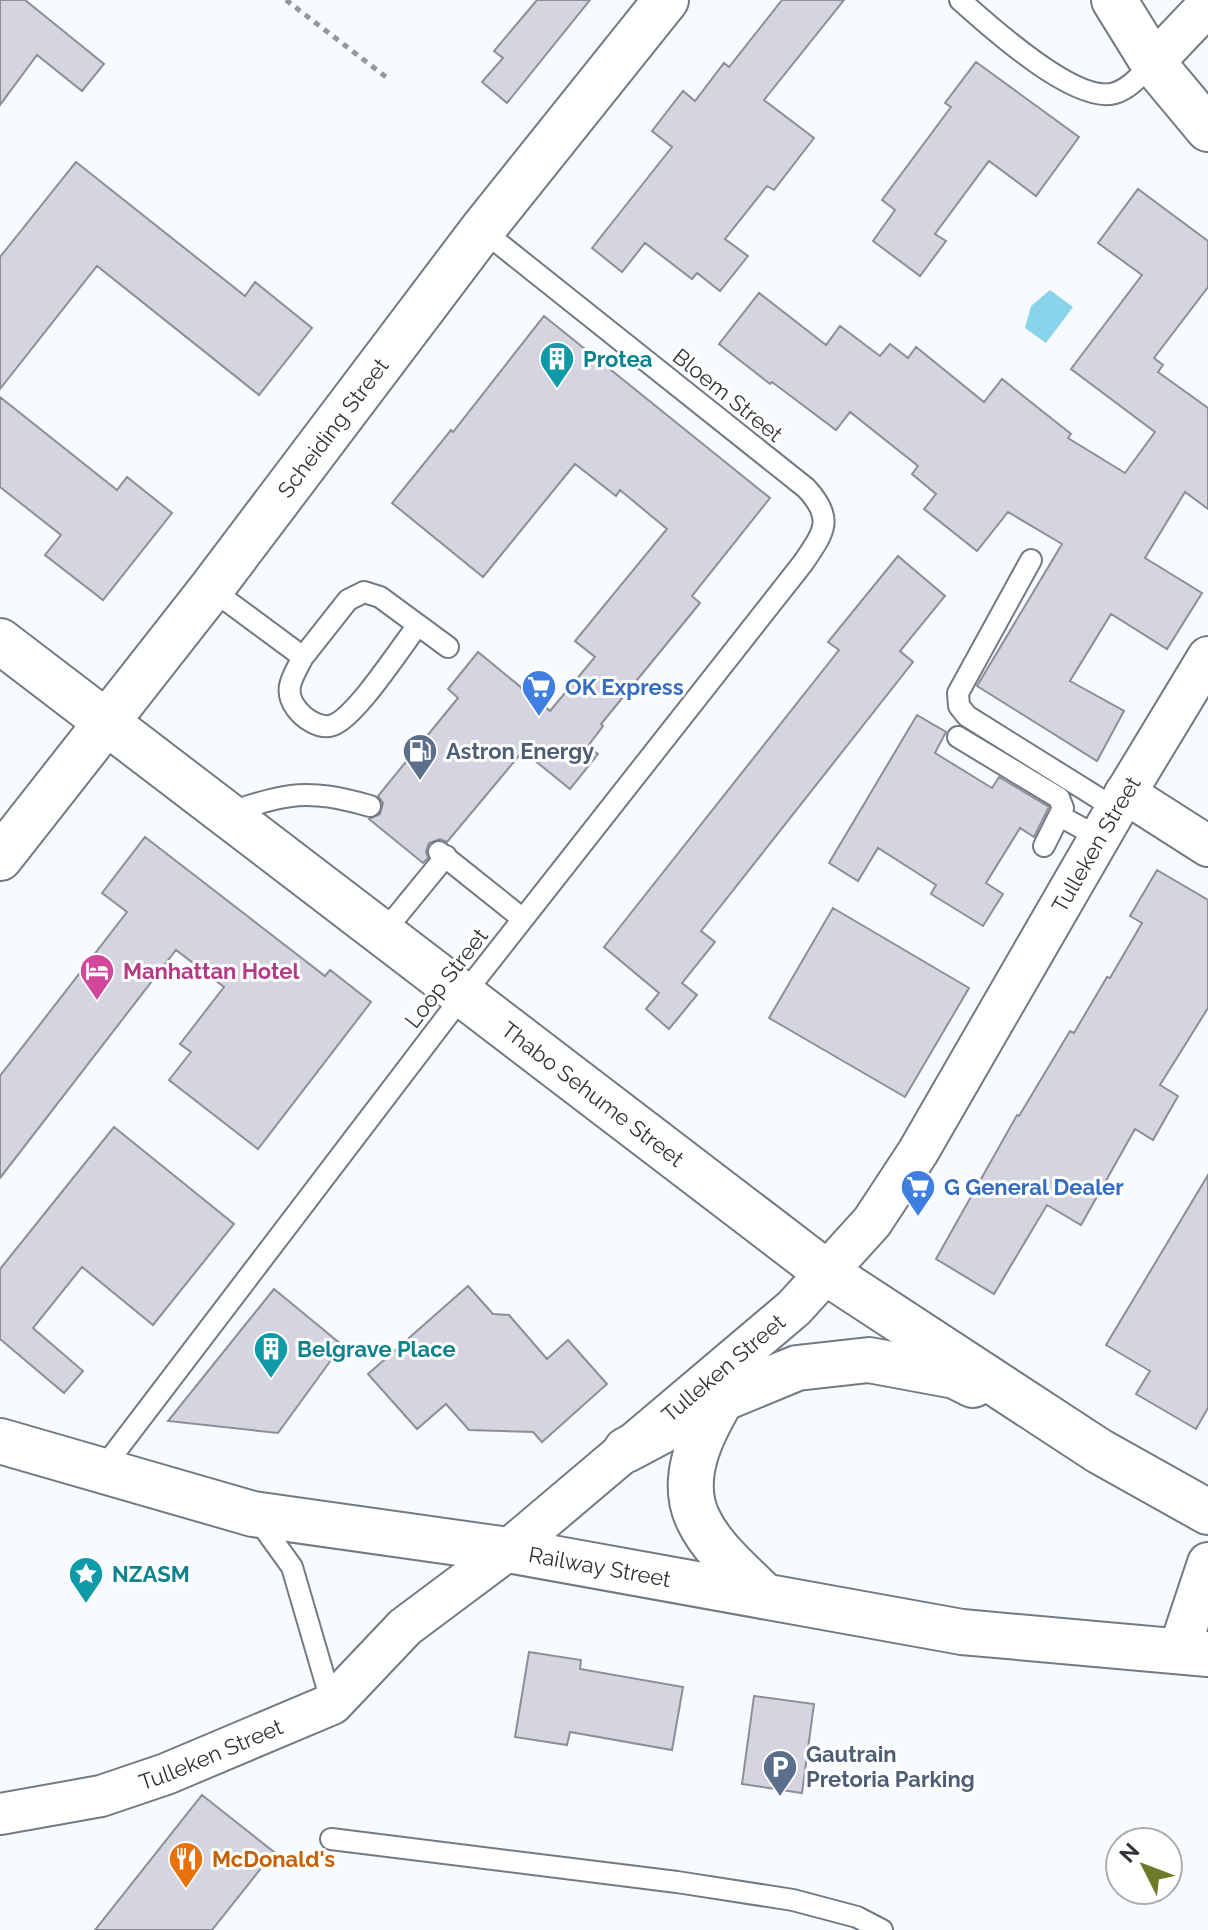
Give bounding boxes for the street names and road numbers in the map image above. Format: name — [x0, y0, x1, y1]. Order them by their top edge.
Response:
street label: Bloem Street — [668, 343, 789, 447]
street label: Scheiding Street — [272, 352, 394, 502]
street label: Tulleken Street — [1046, 771, 1146, 917]
street label: Loop Street — [399, 923, 493, 1033]
street label: Thabo Sehume Street — [496, 1016, 690, 1172]
street label: Tulleken Street — [656, 1308, 791, 1427]
street label: Railway Street — [527, 1541, 673, 1592]
street label: Tulleken Street — [136, 1713, 287, 1795]

